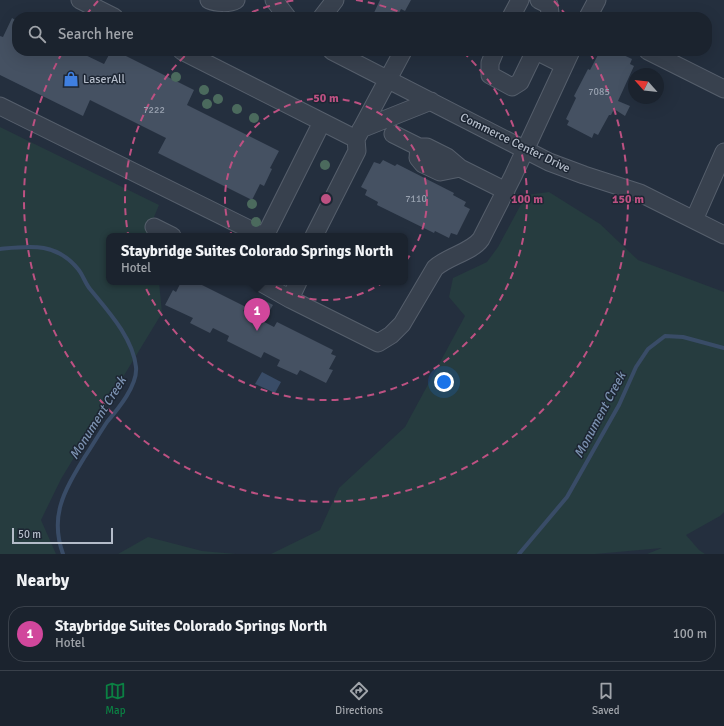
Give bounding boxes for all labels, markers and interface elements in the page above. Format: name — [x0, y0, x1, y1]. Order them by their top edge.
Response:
search box — [12, 12, 712, 56]
icon: search — [26, 23, 48, 45]
text: Search here — [58, 25, 134, 43]
north arrow — [628, 68, 664, 104]
shop icon: LaserAll — [62, 70, 80, 88]
place label: LaserAll — [83, 72, 126, 87]
house number: 7085 — [588, 86, 610, 98]
text: 50 m — [313, 91, 339, 106]
house number: 7222 — [143, 104, 165, 116]
street label: Commerce Center Drive — [457, 110, 573, 176]
centre of rings — [319, 192, 333, 206]
text: 100 m — [511, 192, 543, 207]
text: 150 m — [612, 192, 644, 207]
house number: 7110 — [405, 193, 427, 205]
popup — [106, 233, 408, 285]
text: Staybridge Suites Colorado Springs North — [121, 242, 393, 260]
text: Hotel — [121, 260, 151, 276]
pin: 1 — [244, 298, 270, 331]
water label: Monument Creek — [571, 368, 630, 461]
water label: Monument Creek — [66, 372, 131, 462]
your location — [434, 372, 454, 392]
scale bar — [12, 526, 113, 545]
text: 50 m — [18, 528, 41, 541]
text: Nearby — [16, 570, 69, 591]
text: Staybridge Suites Colorado Springs North — [55, 617, 327, 635]
text: 1 — [26, 626, 34, 642]
text: 100 m — [673, 626, 707, 642]
text: Hotel — [55, 635, 85, 651]
tab: Map — [104, 680, 126, 717]
tab: Directions — [335, 680, 383, 717]
tab: Saved — [592, 680, 620, 717]

